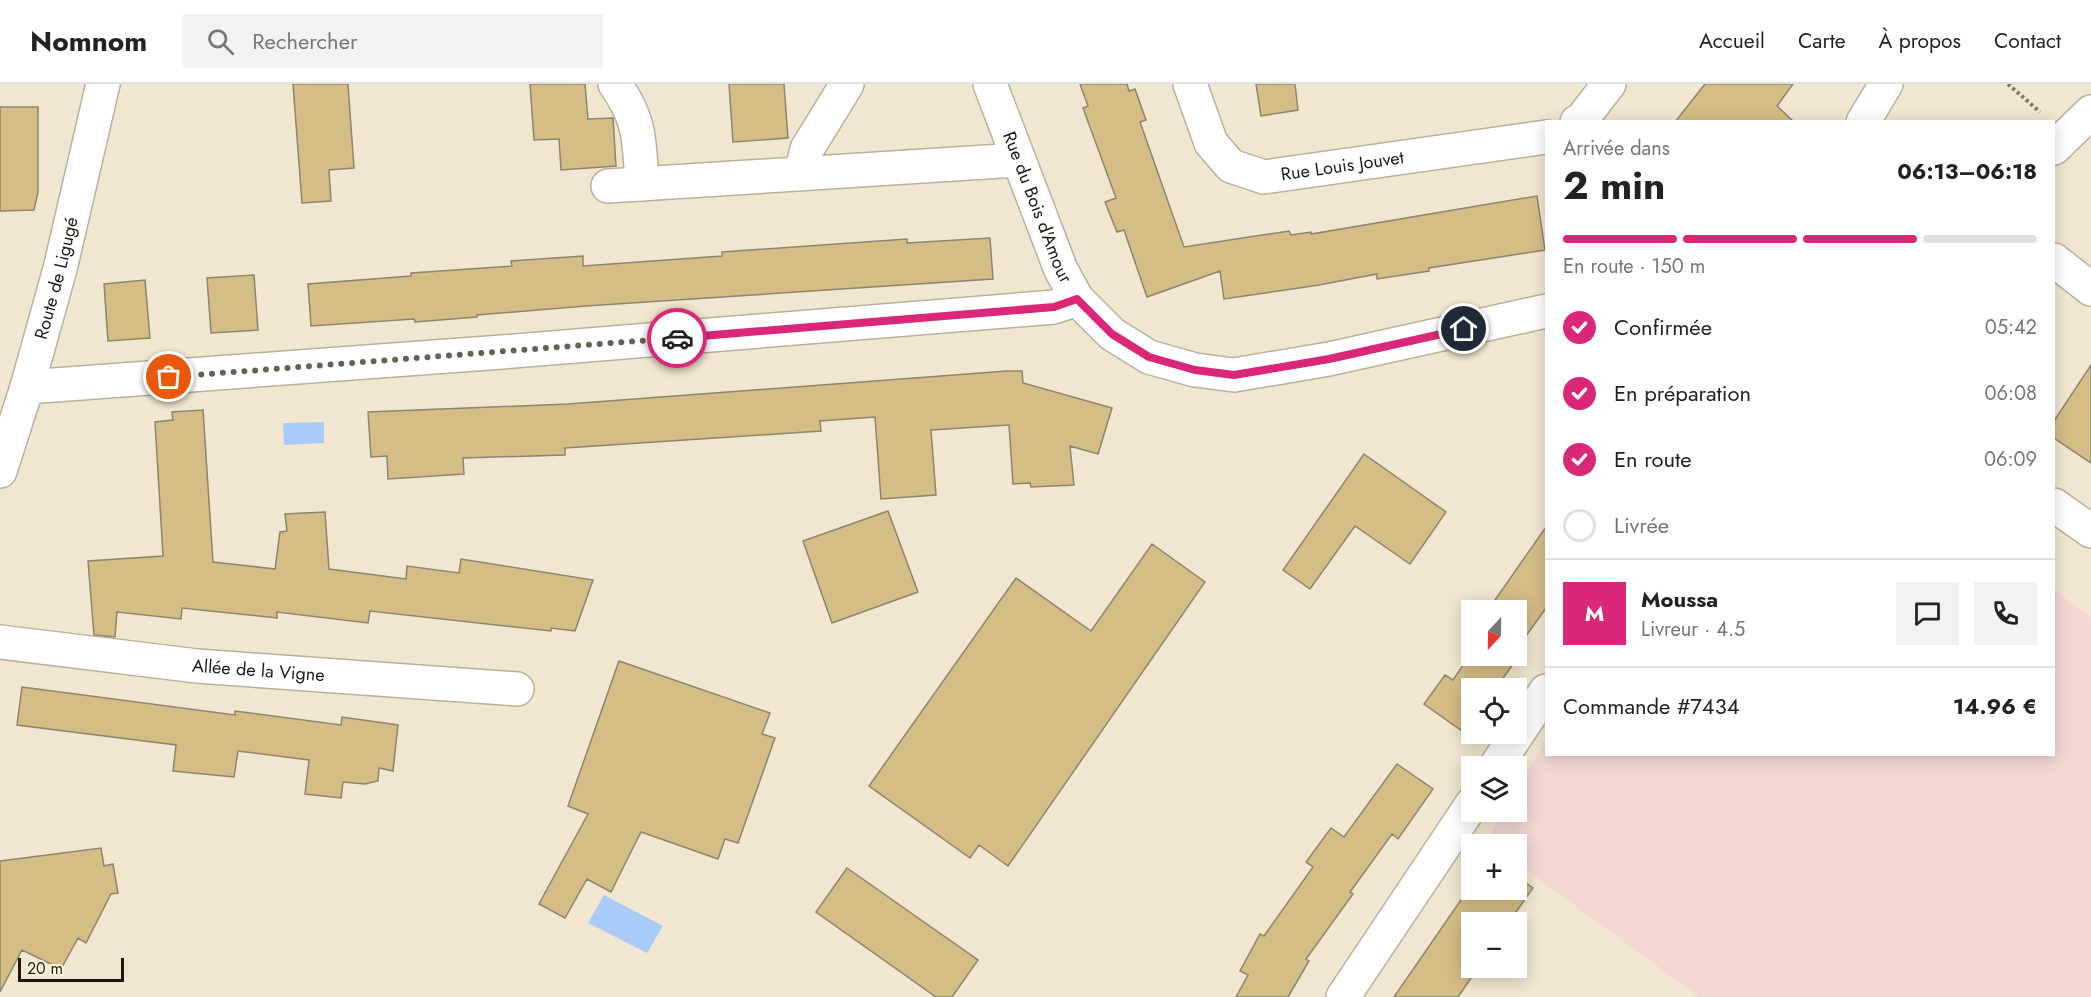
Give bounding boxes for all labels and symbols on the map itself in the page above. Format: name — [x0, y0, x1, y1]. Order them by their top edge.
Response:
street label: Rue du Bois d'Amour — [996, 128, 1079, 289]
street label: Rue Louis Jouvet — [1279, 144, 1406, 187]
street label: Route de Ligugé — [28, 214, 85, 342]
pin — [1438, 303, 1489, 354]
courier — [647, 308, 707, 368]
pin — [143, 351, 194, 402]
north arrow — [1461, 600, 1527, 666]
street label: Allée de la Vigne — [191, 653, 326, 688]
scale bar — [18, 955, 124, 982]

